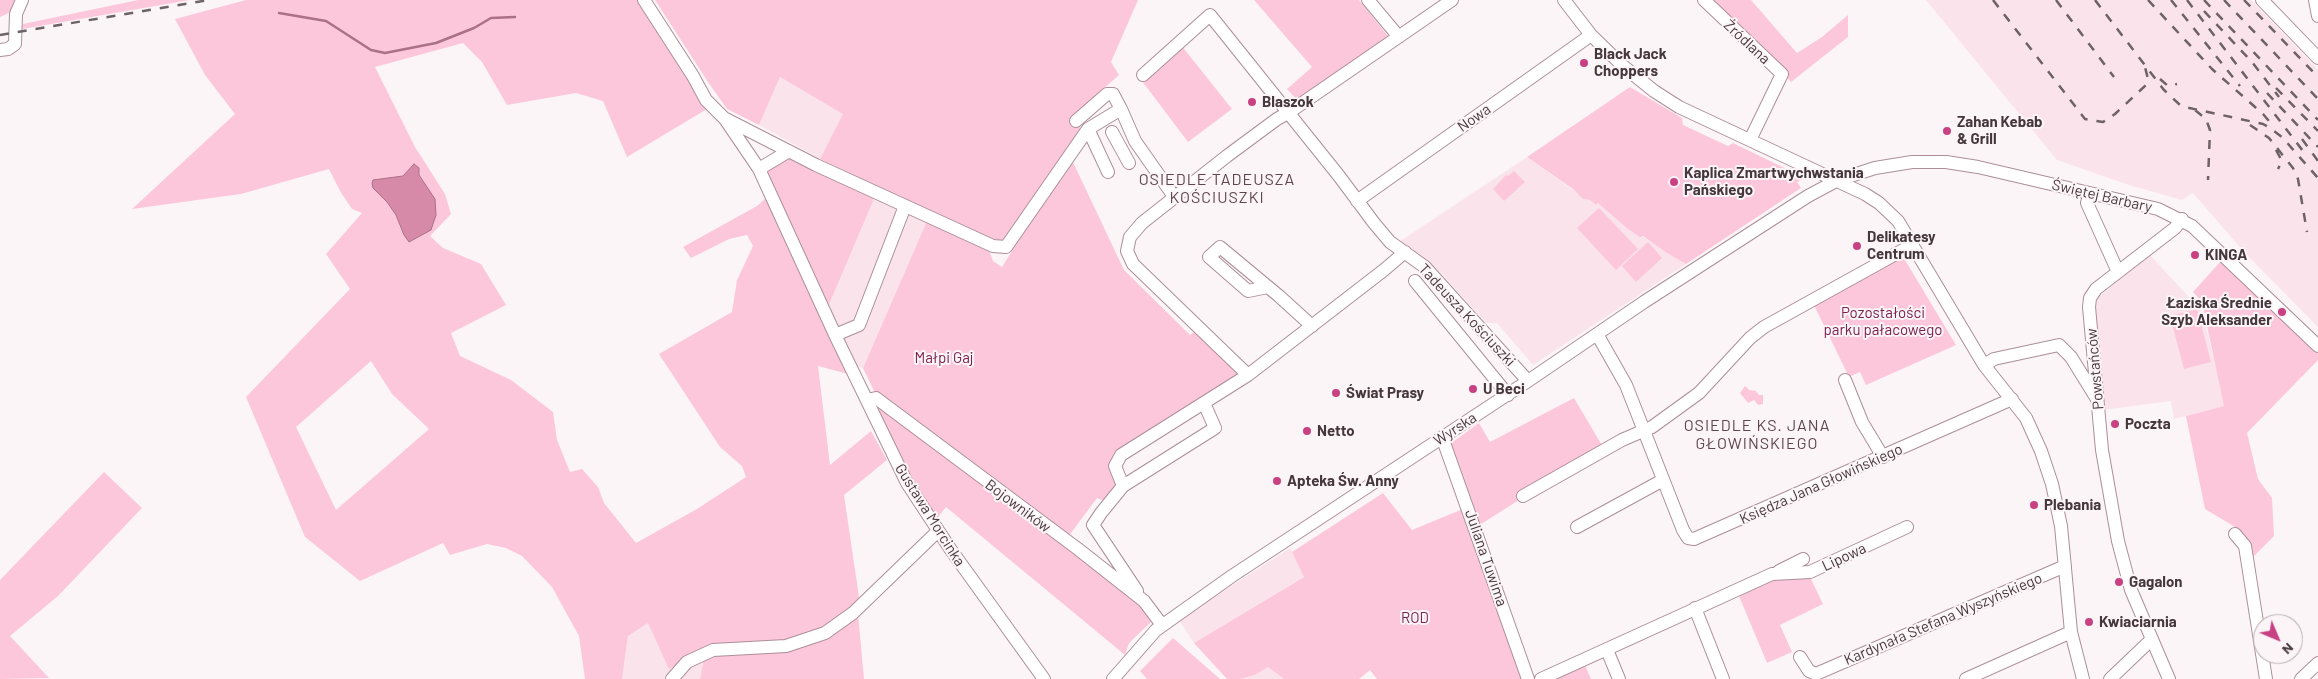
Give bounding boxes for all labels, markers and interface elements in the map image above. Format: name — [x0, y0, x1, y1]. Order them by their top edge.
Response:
street label: Źródlana — [1720, 16, 1774, 68]
place label: Black Jack Choppers — [1594, 45, 1667, 80]
marker: Black Jack Choppers — [1578, 57, 1590, 69]
place label: Blaszok — [1262, 93, 1314, 111]
marker: Blaszok — [1246, 96, 1258, 108]
street label: Nowa — [1454, 100, 1494, 136]
place label: Zahan Kebab & Grill — [1957, 113, 2043, 148]
marker: Zahan Kebab & Grill — [1941, 125, 1953, 137]
place label: Kaplica Zmartwychwstania Pańskiego — [1684, 164, 1864, 199]
district label: OSIEDLE TADEUSZA KOŚCIUSZKI — [1137, 170, 1297, 208]
marker: Kaplica Zmartwychwstania Pańskiego — [1668, 176, 1680, 188]
street label: Świętej Barbary — [2050, 176, 2154, 216]
place label: Delikatesy Centrum — [1867, 228, 1936, 263]
marker: Delikatesy Centrum — [1851, 240, 1863, 252]
place label: KINGA — [2205, 246, 2247, 264]
marker: KINGA — [2189, 249, 2201, 261]
street label: Tadeusza Kościuszki — [1415, 260, 1519, 370]
place label: Łaziska Średnie Szyb Aleksander — [2161, 294, 2272, 329]
park label: Pozostałości parku pałacowego — [1823, 304, 1943, 339]
marker: Łaziska Średnie Szyb Aleksander — [2276, 306, 2288, 318]
street label: Powstańców — [2082, 328, 2108, 410]
park label: Małpi Gaj — [914, 349, 974, 367]
place label: U Beci — [1483, 380, 1525, 398]
marker: U Beci — [1467, 383, 1479, 395]
place label: Świat Prasy — [1346, 384, 1424, 402]
marker: Świat Prasy — [1330, 387, 1342, 399]
street label: Wyrska — [1430, 408, 1480, 450]
place label: Poczta — [2125, 415, 2171, 433]
district label: OSIEDLE KS. JANA GŁOWIŃSKIEGO — [1682, 416, 1832, 454]
marker: Poczta — [2109, 418, 2121, 430]
place label: Netto — [1317, 422, 1355, 440]
marker: Netto — [1301, 425, 1313, 437]
street label: Księdza Jana Głowińskiego — [1737, 440, 1905, 528]
street label: Gustawa Morcinka — [891, 460, 969, 570]
place label: Apteka Św. Anny — [1287, 472, 1399, 490]
street label: Bojowników — [982, 475, 1054, 537]
marker: Apteka Św. Anny — [1271, 475, 1283, 487]
place label: Plebania — [2044, 496, 2101, 514]
marker: Plebania — [2028, 499, 2040, 511]
street label: Juliana Tuwima — [1461, 507, 1511, 609]
street label: Lipowa — [1819, 539, 1869, 575]
street label: Kardynała Stefana Wyszyńskiego — [1841, 569, 2045, 669]
place label: Gagalon — [2129, 573, 2183, 591]
marker: Gagalon — [2113, 576, 2125, 588]
park label: ROD — [1401, 609, 1429, 627]
place label: Kwiaciarnia — [2099, 613, 2177, 631]
north arrow — [2253, 614, 2303, 664]
marker: Kwiaciarnia — [2083, 616, 2095, 628]
text: N — [2279, 640, 2298, 659]

